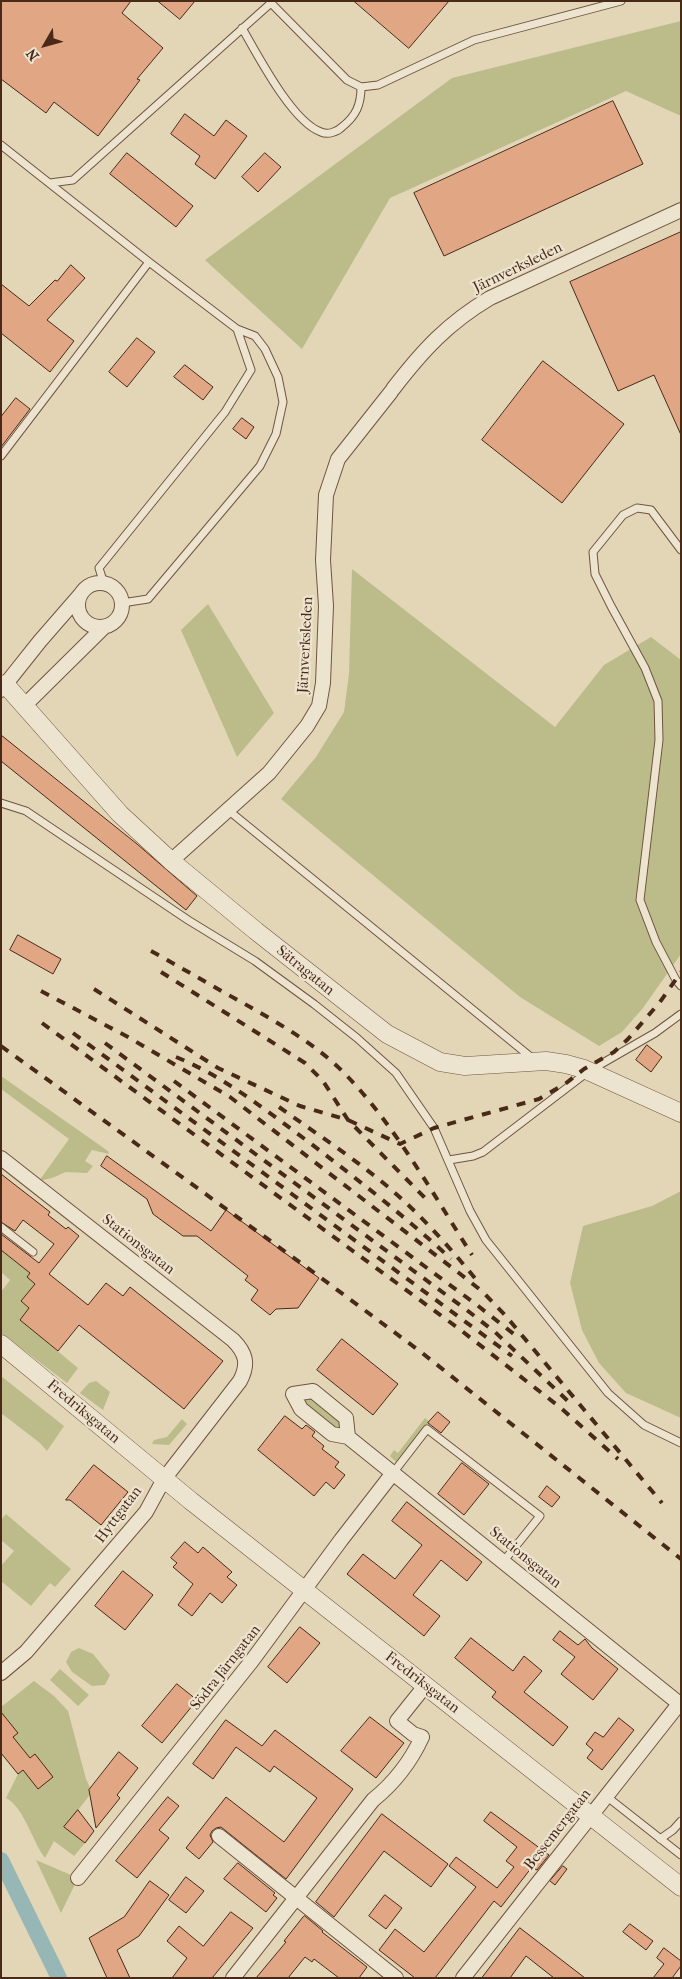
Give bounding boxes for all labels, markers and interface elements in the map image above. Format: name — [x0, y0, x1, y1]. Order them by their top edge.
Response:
north arrow — [20, 20, 70, 70]
text: N — [23, 45, 43, 64]
street label: Järnverksleden — [470, 239, 566, 297]
street label: Järnverksleden — [294, 596, 318, 694]
street label: Sätragatan — [272, 942, 338, 1000]
street label: Stationsgatan — [98, 1211, 178, 1279]
street label: Fredriksgatan — [43, 1376, 123, 1448]
street label: Hyttgatan — [92, 1483, 146, 1547]
street label: Stationsgatan — [485, 1524, 565, 1592]
street label: Södra Järngatan — [187, 1622, 265, 1714]
street label: Fredriksgatan — [381, 1648, 463, 1718]
street label: Bessemergatan — [521, 1786, 595, 1874]

